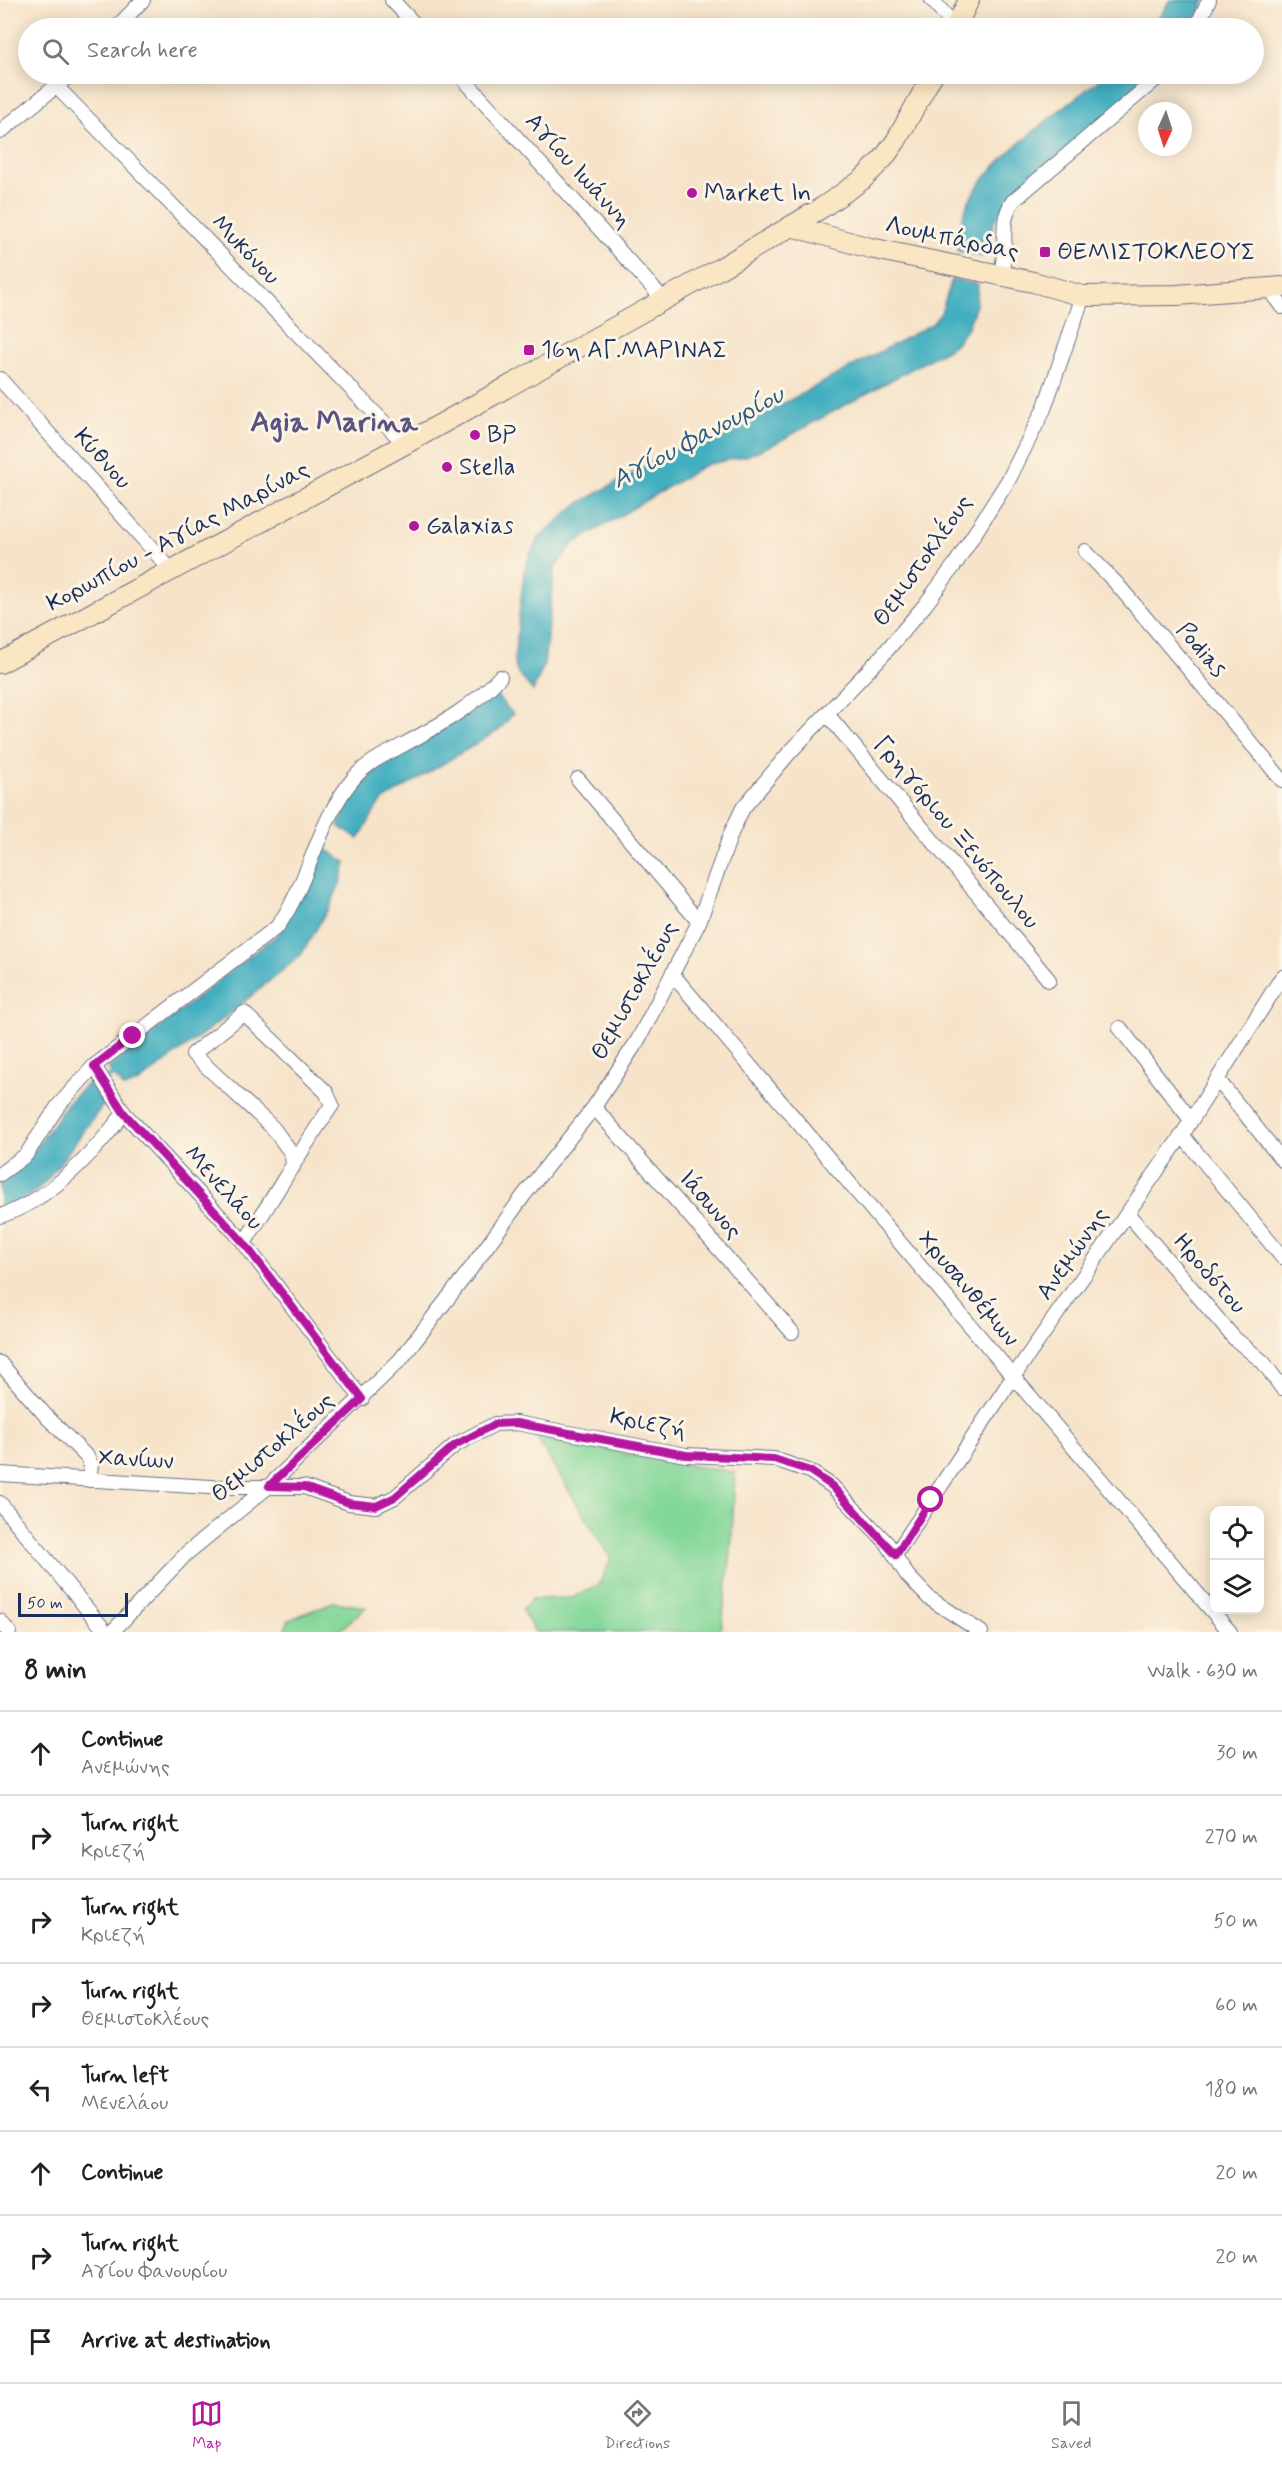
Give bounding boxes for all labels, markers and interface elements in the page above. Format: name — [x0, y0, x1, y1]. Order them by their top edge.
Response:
search box — [18, 18, 1264, 84]
icon: search — [39, 35, 72, 68]
text: Search here — [87, 37, 198, 65]
north arrow — [1138, 102, 1192, 156]
street label: Αγίου Ιωάννη — [518, 106, 638, 236]
place label: Market In — [704, 178, 811, 209]
marker: Market In — [685, 186, 699, 200]
street label: Μυκόνου — [204, 208, 286, 292]
street label: Λουμπάρδας — [882, 210, 1022, 268]
place label: ΘΕΜΙΣΤΟΚΛΕΟΥΣ — [1057, 237, 1256, 268]
marker: ΘΕΜΙΣΤΟΚΛΕΟΥΣ — [1038, 245, 1052, 259]
place label: 16η ΑΓ.ΜΑΡΙΝΑΣ — [541, 335, 727, 366]
marker: 16η ΑΓ.ΜΑΡΙΝΑΣ — [522, 343, 536, 357]
water label: Αγίου Φανουρίου — [606, 377, 792, 498]
district label: Agia Marina — [250, 403, 419, 443]
place label: BP — [487, 420, 516, 451]
street label: Κύθνου — [66, 422, 138, 496]
marker: BP — [468, 428, 482, 442]
place label: Stella — [459, 452, 516, 483]
street label: Κορωπίου - Αγίας Μαρίνας — [41, 454, 315, 620]
marker: Stella — [440, 460, 454, 474]
street label: Θεμιστοκλέους — [865, 489, 980, 633]
place label: Galaxias — [426, 511, 514, 542]
marker: Galaxias — [407, 519, 421, 533]
street label: Podias — [1169, 616, 1233, 684]
street label: Γρηγόριου Ξενόπουλου — [866, 730, 1046, 936]
street label: Θεμιστοκλέους — [583, 916, 686, 1066]
route end — [119, 1022, 145, 1048]
street label: Μενελάου — [176, 1139, 270, 1237]
street label: Ιάσωνος — [671, 1164, 749, 1246]
street label: Ανεμώνης — [1030, 1201, 1116, 1307]
street label: Χρυσανθέμων — [910, 1224, 1026, 1354]
street label: Ηροδότου — [1165, 1227, 1253, 1321]
street label: Θεμιστοκλέους — [204, 1385, 341, 1510]
street label: Κριεζή — [607, 1401, 689, 1447]
street label: Χανίων — [98, 1443, 174, 1477]
route start — [917, 1486, 943, 1512]
map controls — [1210, 1506, 1264, 1614]
button: locate — [1210, 1506, 1264, 1560]
button: layers — [1210, 1560, 1264, 1614]
scale bar — [18, 1590, 128, 1618]
text: 50 m — [27, 1593, 63, 1614]
text: 8 min — [24, 1654, 87, 1688]
text: Walk · 630 m — [1147, 1658, 1258, 1685]
text: Continue — [81, 1726, 163, 1754]
icon: ahead — [24, 1737, 57, 1770]
text: 30 m — [1216, 1740, 1258, 1767]
text: Ανεμώνης — [81, 1754, 170, 1781]
text: Turn right — [81, 1810, 179, 1838]
icon: right — [24, 1821, 57, 1854]
text: 270 m — [1205, 1824, 1258, 1851]
text: Κριεζή — [81, 1838, 145, 1865]
text: Turn right — [81, 1894, 179, 1922]
icon: right — [24, 1905, 57, 1938]
text: 50 m — [1213, 1908, 1258, 1935]
text: Κριεζή — [81, 1922, 145, 1949]
text: Turn right — [81, 1978, 179, 2006]
icon: right — [24, 1989, 57, 2022]
text: 60 m — [1215, 1992, 1258, 2019]
text: Θεμιστοκλέους — [81, 2006, 209, 2033]
text: Turn left — [81, 2062, 169, 2090]
icon: left — [24, 2073, 57, 2106]
text: 180 m — [1205, 2076, 1258, 2103]
text: Μενελάου — [81, 2090, 168, 2117]
icon: ahead — [24, 2157, 57, 2190]
text: Continue — [81, 2159, 163, 2187]
text: 20 m — [1215, 2160, 1258, 2187]
text: Turn right — [81, 2230, 179, 2258]
icon: right — [24, 2241, 57, 2274]
text: 20 m — [1215, 2244, 1258, 2271]
text: Αγίου Φανουρίου — [81, 2258, 227, 2285]
icon: arrive — [24, 2325, 57, 2358]
text: Arrive at destination — [81, 2327, 271, 2355]
tab: Map — [190, 2397, 223, 2454]
tab: Directions — [604, 2397, 670, 2454]
tab: Saved — [1051, 2397, 1092, 2454]

